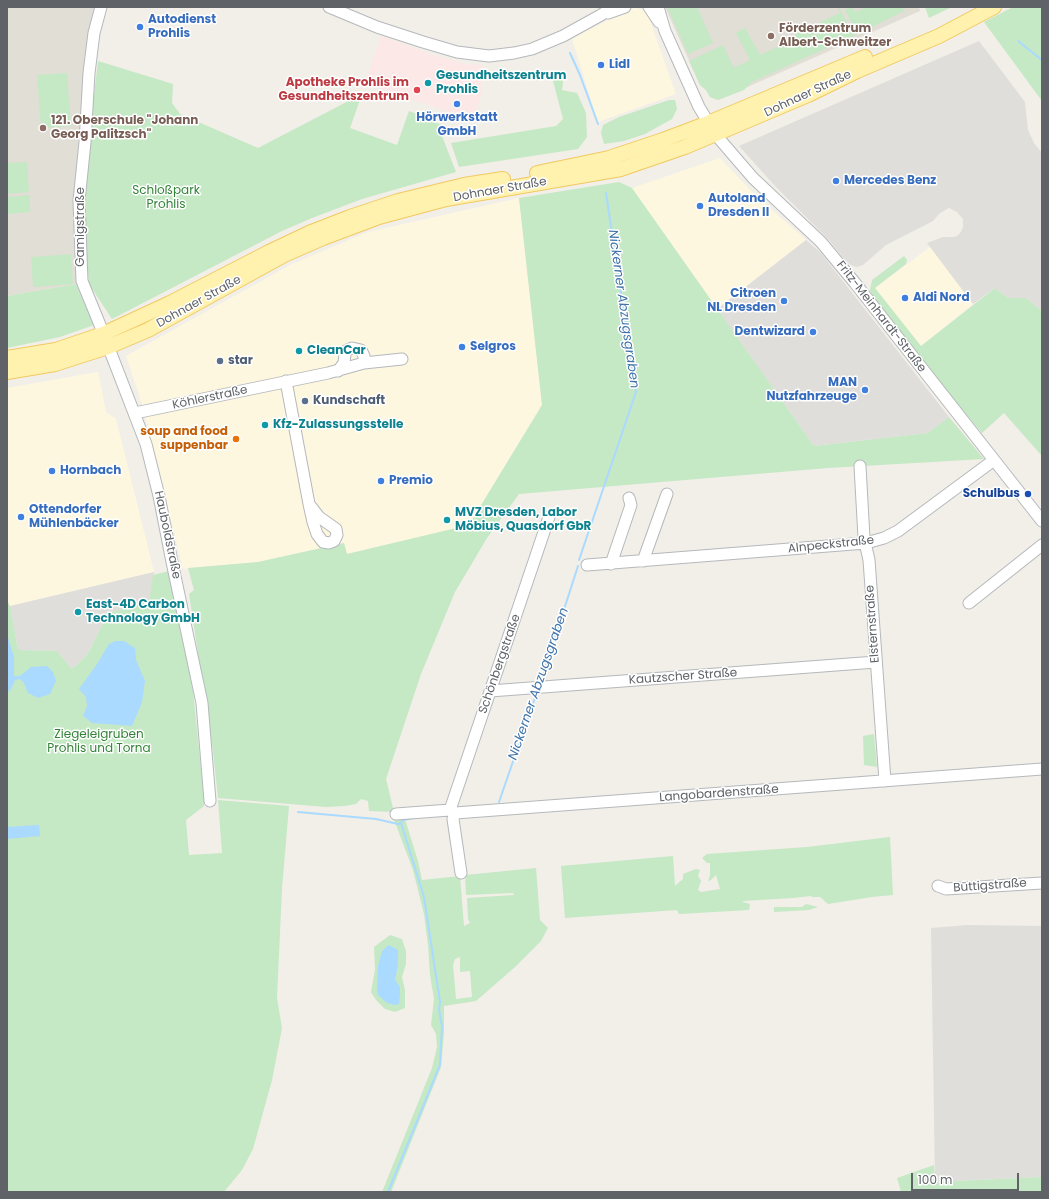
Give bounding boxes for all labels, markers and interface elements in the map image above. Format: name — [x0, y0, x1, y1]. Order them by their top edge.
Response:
place label: Autodienst Prohlis — [148, 13, 216, 41]
marker: Autodienst Prohlis — [135, 22, 145, 32]
place label: Förderzentrum Albert-Schweitzer — [779, 22, 891, 50]
marker: Förderzentrum Albert-Schweitzer — [766, 31, 776, 41]
place label: Lidl — [609, 58, 630, 72]
marker: Lidl — [596, 60, 606, 70]
street label: Dohnaer Straße — [762, 68, 854, 120]
place label: Gesundheitszentrum Prohlis — [436, 69, 566, 97]
place label: Apotheke Prohlis im Gesundheitszentrum — [279, 76, 409, 104]
marker: Gesundheitszentrum Prohlis — [423, 78, 433, 88]
marker: Apotheke Prohlis im Gesundheitszentrum — [412, 85, 422, 95]
marker: Hörwerkstatt GmbH — [452, 99, 462, 109]
place label: Hörwerkstatt GmbH — [416, 111, 498, 139]
place label: 121. Oberschule "Johann Georg Palitzsch" — [51, 114, 198, 142]
marker: 121. Oberschule "Johann Georg Palitzsch" — [38, 123, 48, 133]
place label: Mercedes Benz — [844, 174, 936, 188]
street label: Dohnaer Straße — [452, 175, 548, 205]
marker: Mercedes Benz — [831, 176, 841, 186]
park label: Schloßpark Prohlis — [132, 184, 200, 212]
street label: Gamigstraße — [74, 187, 88, 267]
place label: Autoland Dresden II — [708, 192, 769, 220]
marker: Autoland Dresden II — [695, 201, 705, 211]
water label: Nickerner Abzugsgraben — [604, 229, 642, 389]
street label: Fritz-Meinhardt-Straße — [833, 258, 929, 376]
street label: Dohnaer Straße — [154, 273, 244, 331]
place label: Citroen NL Dresden — [707, 287, 776, 315]
place label: Aldi Nord — [913, 291, 970, 305]
marker: Aldi Nord — [900, 293, 910, 303]
marker: Citroen NL Dresden — [779, 296, 789, 306]
place label: Dentwizard — [735, 325, 805, 339]
marker: Dentwizard — [808, 327, 818, 337]
place label: Selgros — [470, 340, 516, 354]
marker: Selgros — [457, 342, 467, 352]
place label: CleanCar — [307, 344, 366, 358]
marker: CleanCar — [294, 346, 304, 356]
place label: star — [228, 354, 253, 368]
marker: star — [215, 356, 225, 366]
place label: MAN Nutzfahrzeuge — [766, 376, 857, 404]
street label: Köhlerstraße — [171, 383, 249, 413]
marker: MAN Nutzfahrzeuge — [860, 385, 870, 395]
place label: Kundschaft — [313, 394, 385, 408]
marker: Kundschaft — [300, 396, 310, 406]
place label: Kfz-Zulassungsstelle — [273, 418, 403, 432]
marker: Kfz-Zulassungsstelle — [260, 420, 270, 430]
place label: soup and food suppenbar — [140, 425, 228, 453]
marker: soup and food suppenbar — [231, 434, 241, 444]
place label: Hornbach — [60, 464, 121, 478]
marker: Hornbach — [47, 466, 57, 476]
place label: Premio — [389, 474, 433, 488]
marker: Premio — [376, 476, 386, 486]
place label: Schulbus — [963, 487, 1020, 501]
marker: Schulbus — [1023, 489, 1033, 499]
street label: Hauboldstraße — [151, 490, 183, 580]
place label: Ottendorfer Mühlenbäcker — [29, 503, 119, 531]
place label: MVZ Dresden, Labor Möbius, Quasdorf GbR — [455, 506, 591, 534]
marker: Ottendorfer Mühlenbäcker — [16, 512, 26, 522]
marker: MVZ Dresden, Labor Möbius, Quasdorf GbR — [442, 515, 452, 525]
street label: Alnpeckstraße — [787, 533, 875, 557]
street label: Elsternstraße — [863, 585, 883, 663]
place label: East-4D Carbon Technology GmbH — [86, 598, 200, 626]
water label: Nickerner Abzugsgraben — [506, 606, 572, 762]
marker: East-4D Carbon Technology GmbH — [73, 607, 83, 617]
street label: Schönbergstraße — [476, 612, 524, 716]
street label: Kautzscher Straße — [628, 666, 738, 688]
park label: Ziegeleigruben Prohlis und Torna — [47, 728, 151, 756]
street label: Langobardenstraße — [659, 783, 779, 805]
street label: Büttigstraße — [953, 876, 1027, 896]
scale bar — [913, 1165, 1021, 1191]
text: 100 m — [918, 1171, 952, 1188]

